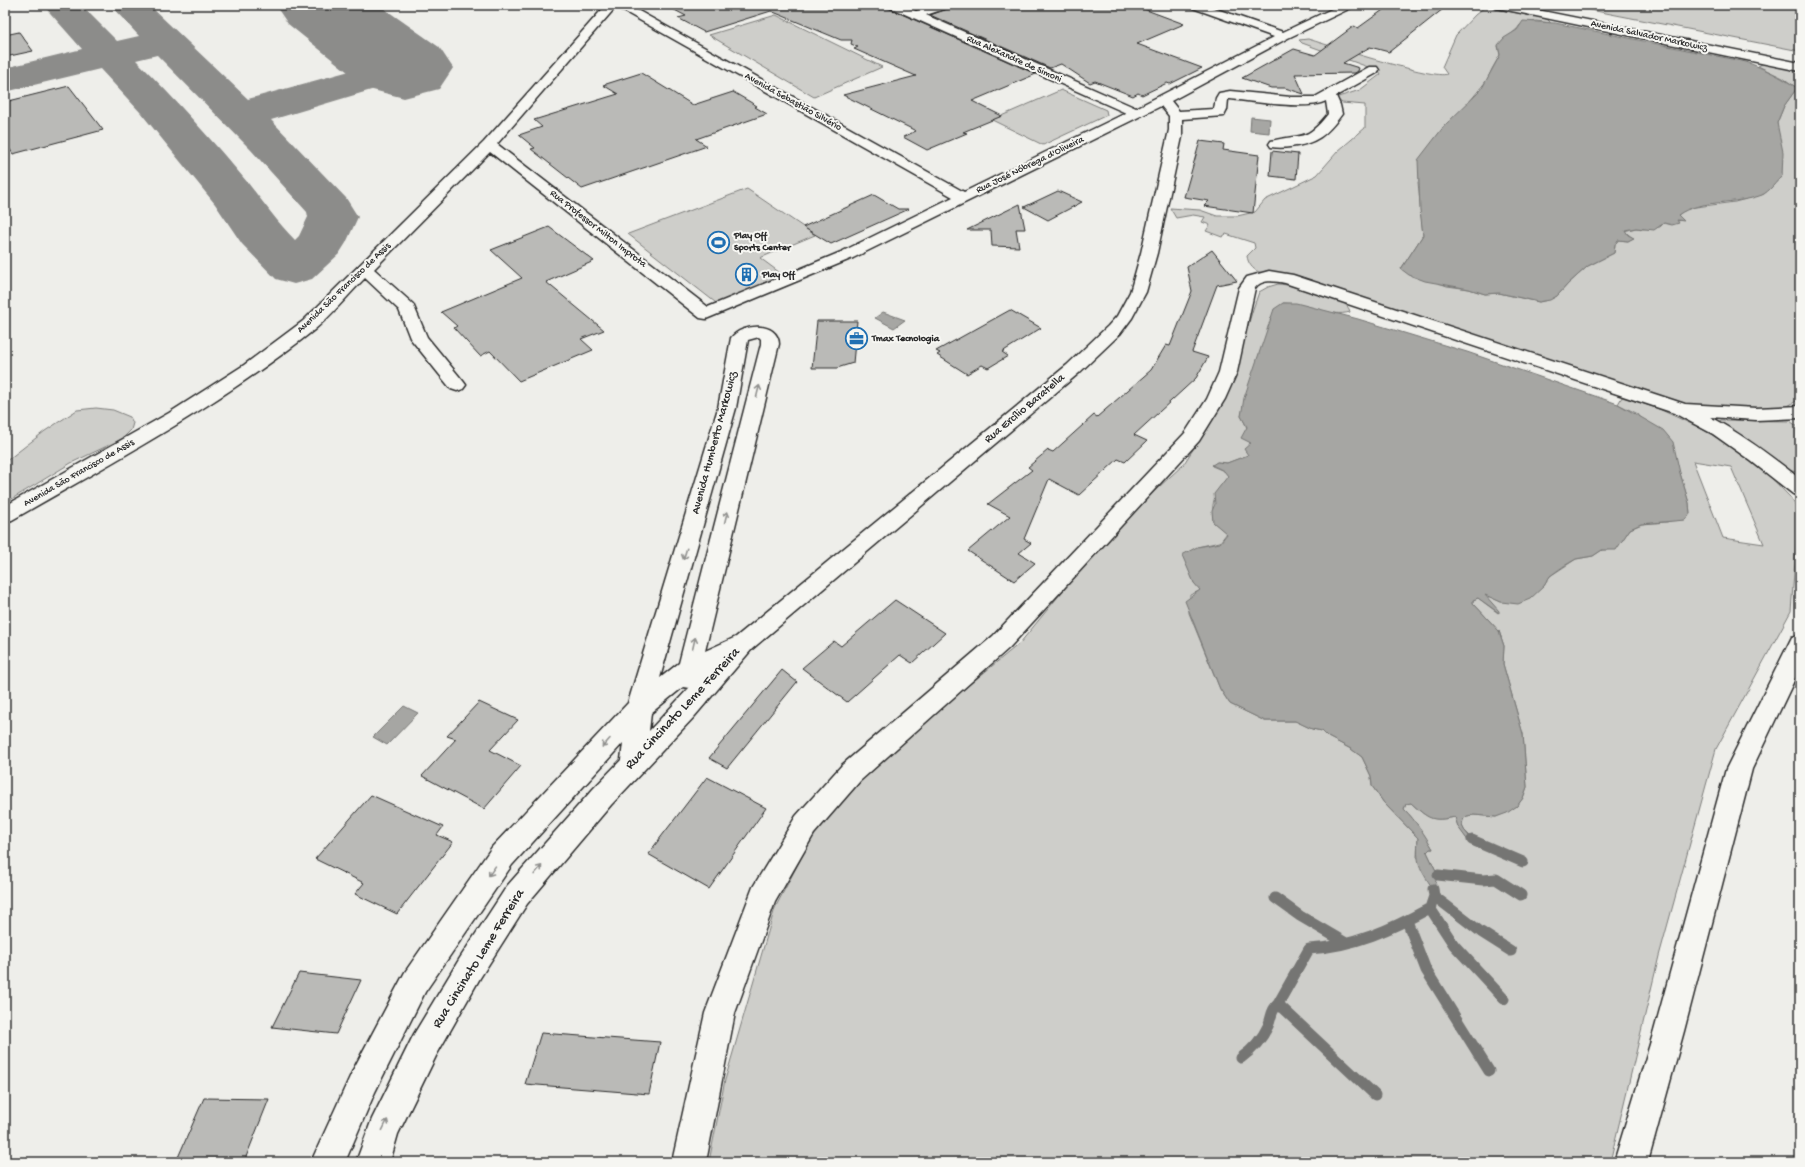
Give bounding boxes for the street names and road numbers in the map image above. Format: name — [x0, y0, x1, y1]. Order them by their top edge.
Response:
street label: Avenida Salvador Markowicz — [1590, 18, 1709, 54]
street label: Rua Alexandre de Simoni — [965, 33, 1063, 85]
street label: Avenida Sebastião Silvério — [742, 70, 844, 134]
street label: Rua José Nóbrega d'Oliveira — [974, 133, 1086, 196]
street label: Rua Professor Milton Improta — [547, 188, 649, 271]
street label: Avenida São Francisco de Assis — [295, 240, 394, 336]
street label: Avenida Humberto Markowicz — [689, 369, 741, 516]
street label: Rua Ercílio Baratella — [982, 371, 1068, 447]
street label: Avenida São Francisco de Assis — [22, 436, 137, 510]
street label: Rua Cincinato Leme Ferreira — [622, 643, 745, 774]
street label: Rua Cincinato Leme Ferreira — [429, 885, 529, 1032]

